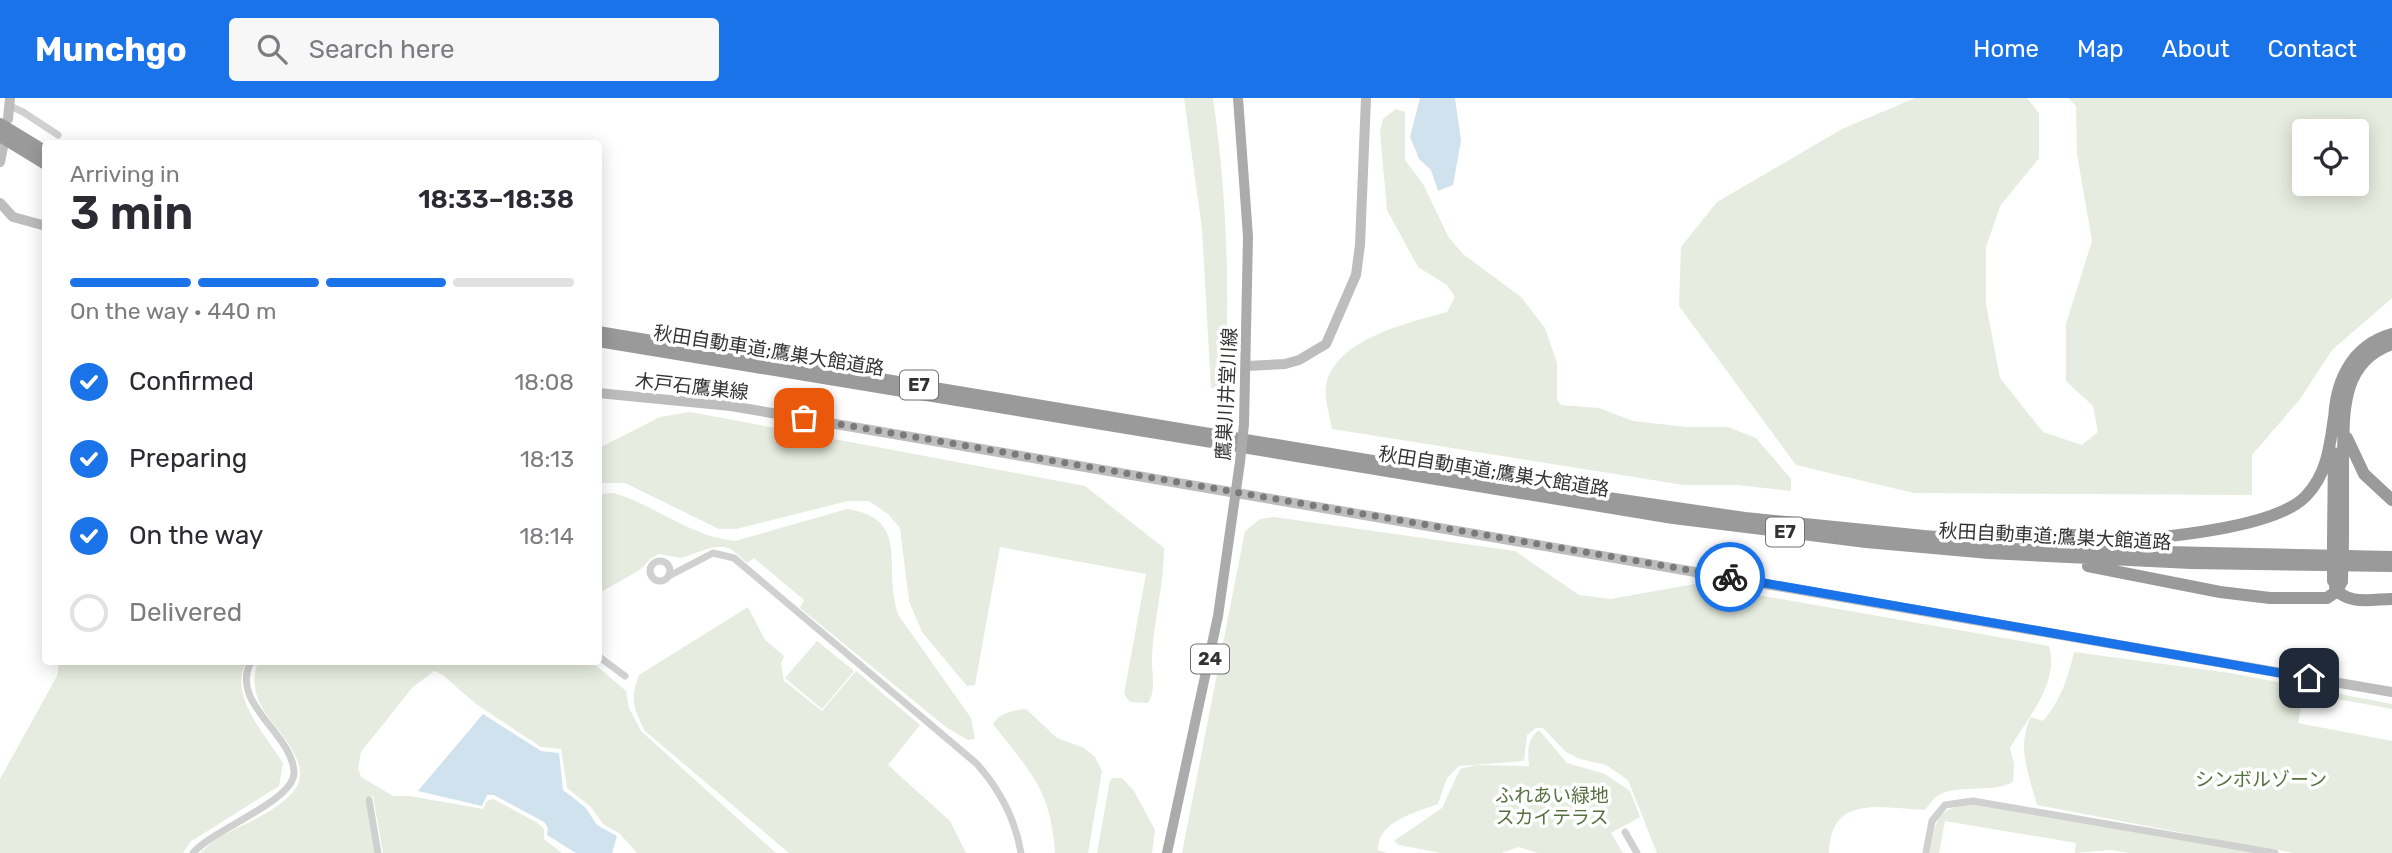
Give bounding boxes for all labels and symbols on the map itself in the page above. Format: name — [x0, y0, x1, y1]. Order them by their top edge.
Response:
street label: 秋田自動車道;鷹巣大館道路 — [652, 321, 886, 380]
street label: 鷹巣川井堂川線 — [1212, 327, 1241, 461]
street label: 木戸石鷹巣線 — [634, 369, 750, 404]
road number: E7 — [900, 370, 938, 400]
pin — [774, 388, 834, 448]
street label: 秋田自動車道;鷹巣大館道路 — [1377, 442, 1611, 501]
road number: E7 — [1766, 518, 1804, 546]
street label: 秋田自動車道;鷹巣大館道路 — [1938, 519, 2172, 554]
courier — [1695, 542, 1765, 612]
road number: 24 — [1191, 644, 1229, 674]
pin — [2279, 648, 2339, 708]
park label: シンボルゾーン — [2195, 768, 2327, 791]
park label: ふれあい緑地 スカイテラス — [1495, 784, 1609, 829]

